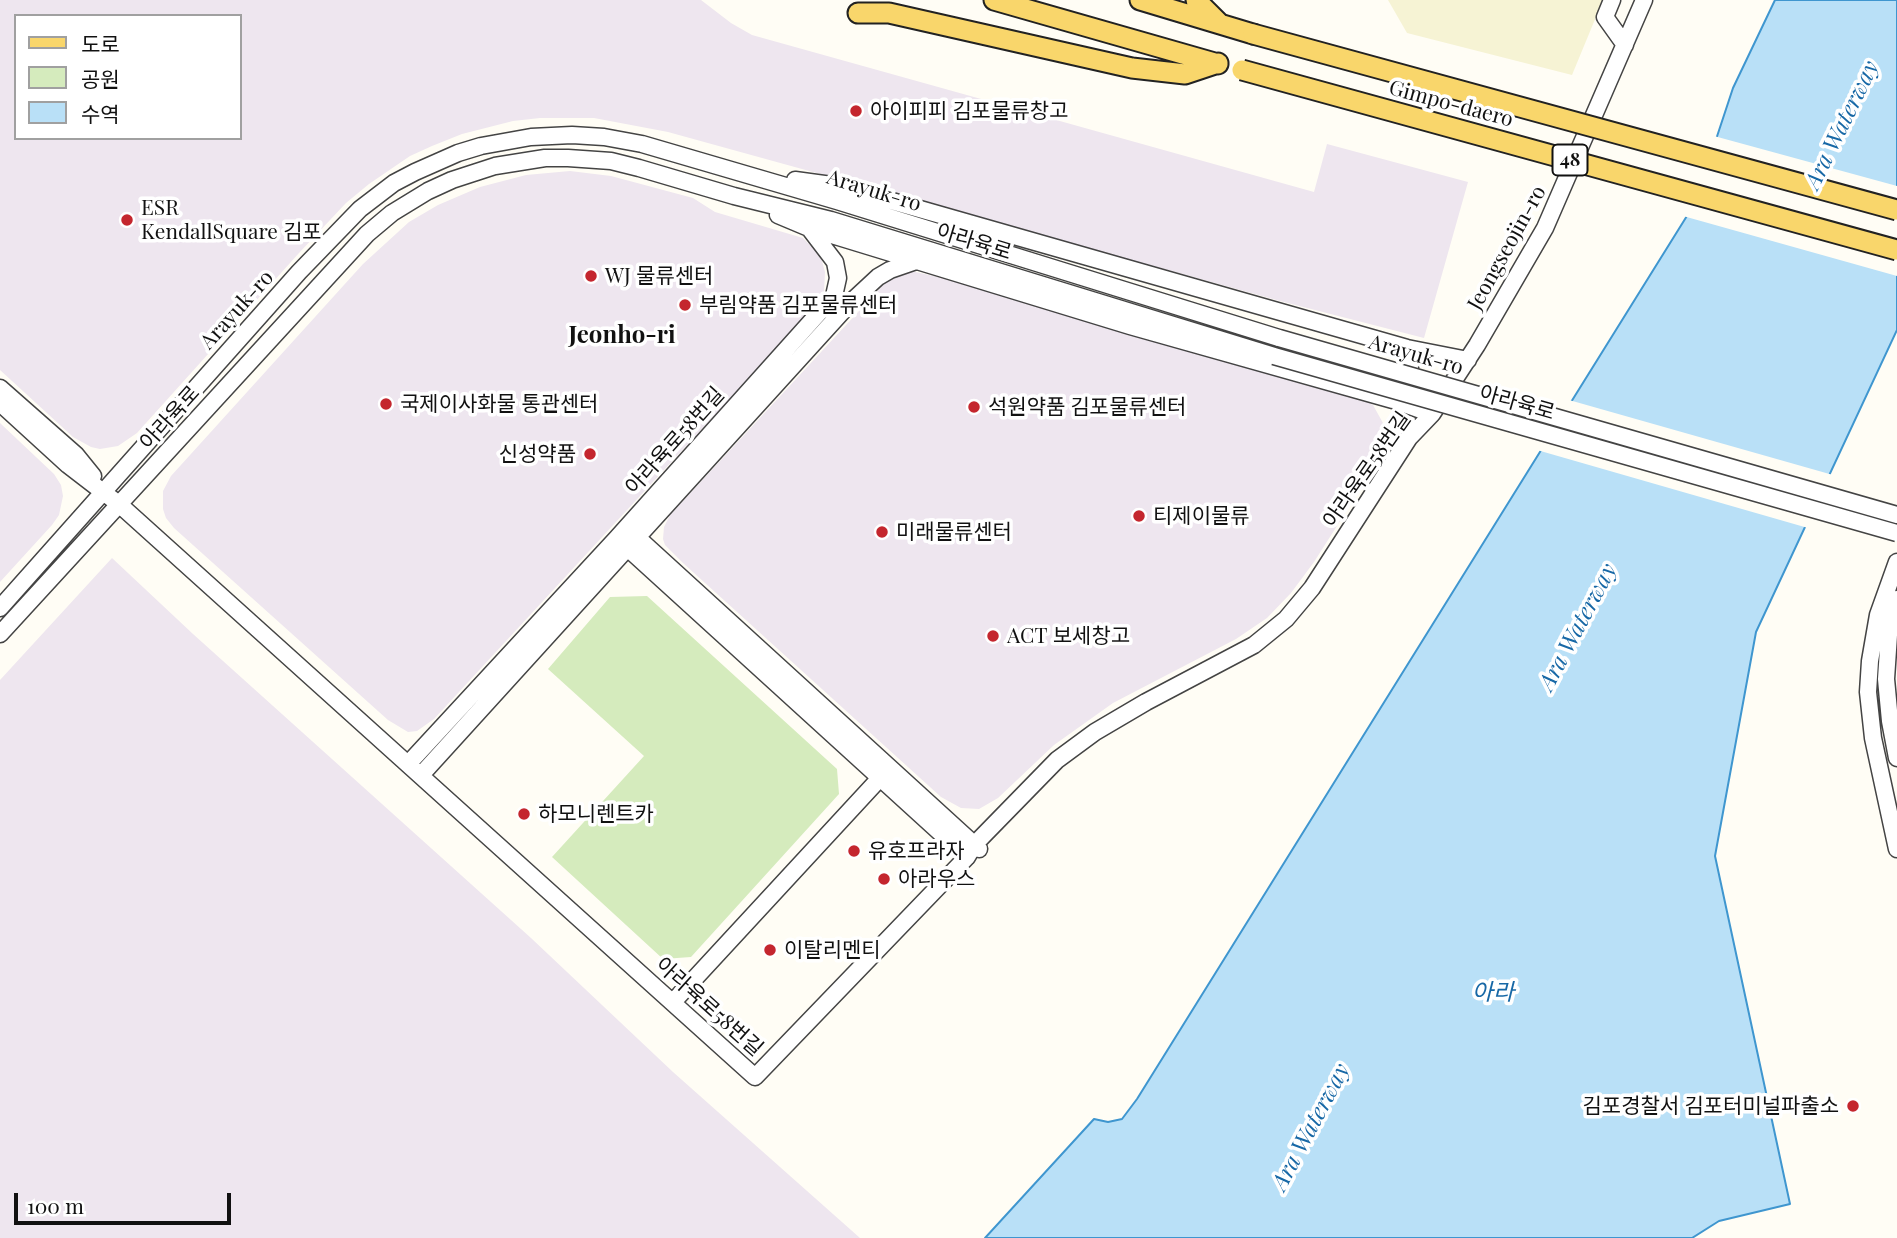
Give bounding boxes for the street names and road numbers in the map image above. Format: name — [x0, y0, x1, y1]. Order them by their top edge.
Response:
street label: Gimpo-daero — [1386, 75, 1516, 133]
road number: 48 — [1552, 144, 1588, 176]
street label: Arayuk-ro — [824, 165, 924, 217]
street label: Jeongseojin-ro — [1462, 181, 1552, 315]
street label: 아라육로 — [933, 219, 1015, 265]
street label: Arayuk-ro — [195, 265, 279, 355]
street label: Arayuk-ro — [1366, 329, 1466, 381]
street label: 아라육로 — [1476, 380, 1558, 426]
street label: 아라육로 — [135, 381, 205, 455]
street label: 아라육로58번길 — [620, 382, 730, 500]
street label: 아라육로58번길 — [1318, 407, 1416, 533]
street label: 아라육로58번길 — [650, 952, 768, 1062]

